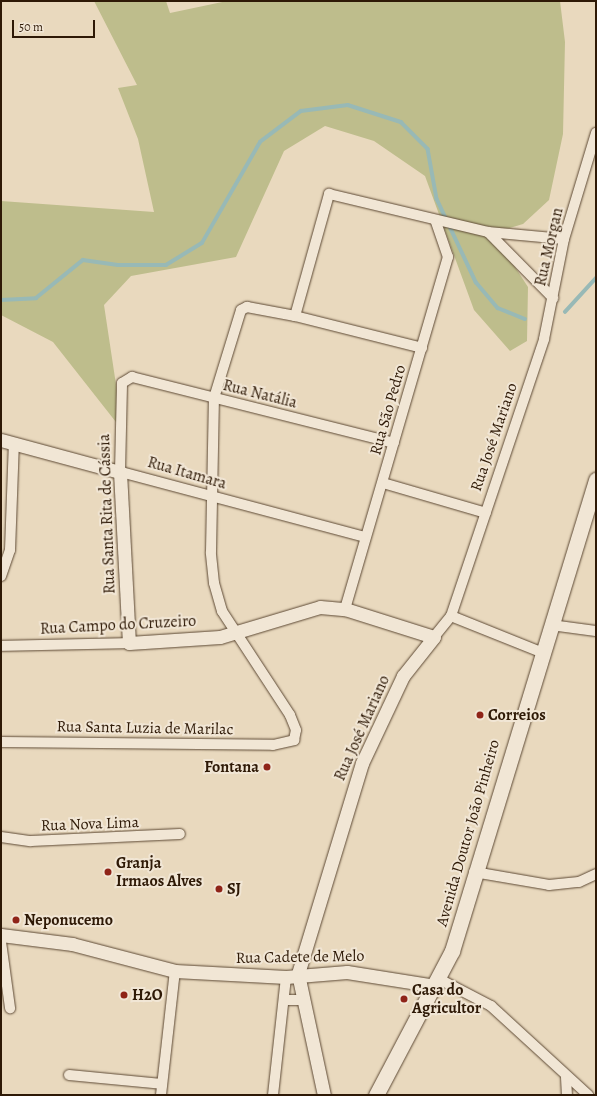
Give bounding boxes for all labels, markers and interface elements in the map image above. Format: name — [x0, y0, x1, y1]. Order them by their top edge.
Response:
scale bar — [14, 12, 97, 38]
text: 50 m — [19, 19, 43, 35]
street label: Rua Morgan — [531, 206, 567, 288]
street label: Rua São Pedro — [366, 363, 410, 457]
street label: Rua Natália — [221, 376, 299, 412]
street label: Rua José Mariano — [466, 380, 522, 494]
street label: Rua Santa Rita de Cássia — [95, 434, 119, 594]
street label: Rua Itamara — [145, 453, 229, 493]
street label: Rua Campo do Cruzeiro — [40, 611, 196, 639]
street label: Rua José Mariano — [330, 672, 394, 784]
place label: Correios — [488, 705, 546, 725]
marker: Correios — [475, 710, 485, 720]
street label: Rua Santa Luzia de Marilac — [57, 717, 233, 739]
street label: Avenida Doutor João Pinheiro — [432, 737, 504, 929]
place label: Fontana — [204, 757, 259, 777]
marker: Fontana — [262, 762, 272, 772]
street label: Rua Nova Lima — [41, 813, 139, 835]
place label: Granja Irmaos Alves — [116, 853, 202, 891]
marker: Granja Irmaos Alves — [103, 867, 113, 877]
place label: SJ — [227, 879, 241, 899]
marker: SJ — [214, 884, 224, 894]
place label: Neponucemo — [24, 910, 113, 930]
marker: Neponucemo — [11, 915, 21, 925]
street label: Rua Cadete de Melo — [236, 946, 364, 968]
place label: Casa do Agricultor — [412, 980, 481, 1018]
place label: H2O — [132, 985, 162, 1005]
marker: H2O — [119, 990, 129, 1000]
marker: Casa do Agricultor — [399, 994, 409, 1004]

